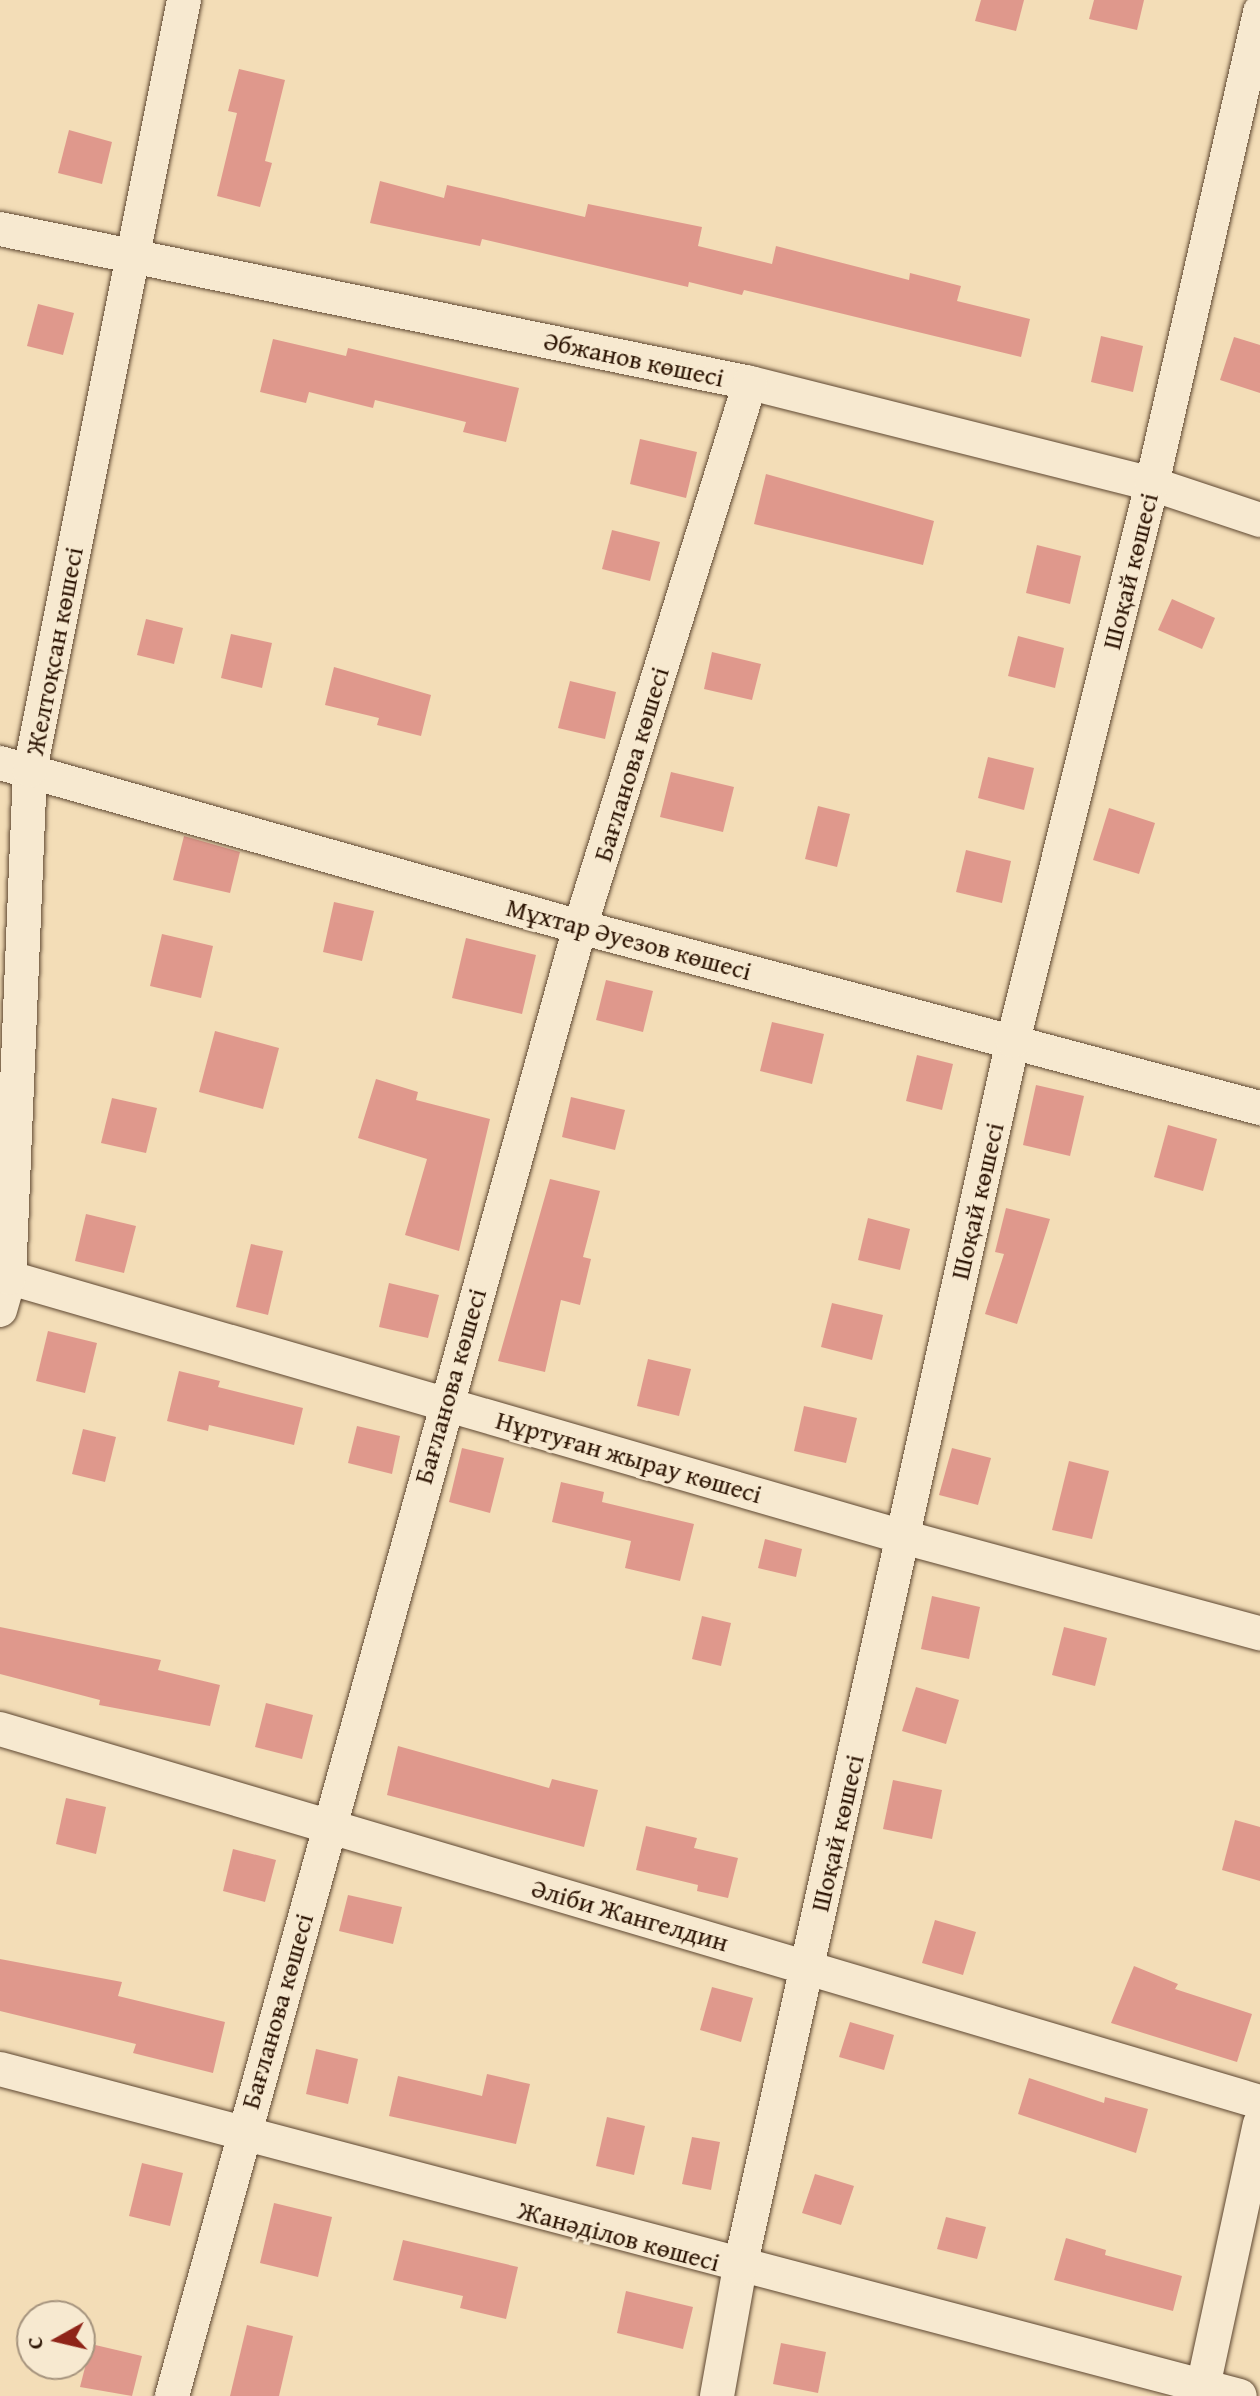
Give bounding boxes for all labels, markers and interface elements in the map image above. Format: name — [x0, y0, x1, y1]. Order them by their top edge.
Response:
street label: Әбжанов көшесі — [541, 325, 727, 393]
street label: Шоқай көшесі — [1096, 490, 1164, 652]
street label: Желтоқсан көшесі — [19, 544, 89, 758]
street label: Бағланова көшесі — [587, 663, 675, 865]
street label: Мұхтар Әуезов көшесі — [503, 891, 755, 987]
street label: Шоқай көшесі — [944, 1120, 1010, 1282]
street label: Бағланова көшесі — [407, 1285, 493, 1487]
street label: Нұртуған жырау көшесі — [492, 1404, 766, 1510]
street label: Шоқай көшесі — [804, 1752, 870, 1914]
street label: Әліби Жангелдин — [528, 1872, 732, 1958]
street label: Бағланова көшесі — [234, 1910, 320, 2112]
street label: Жанәділов көшесі — [515, 2194, 723, 2278]
north arrow — [16, 2300, 96, 2380]
text: С — [18, 2335, 51, 2351]

